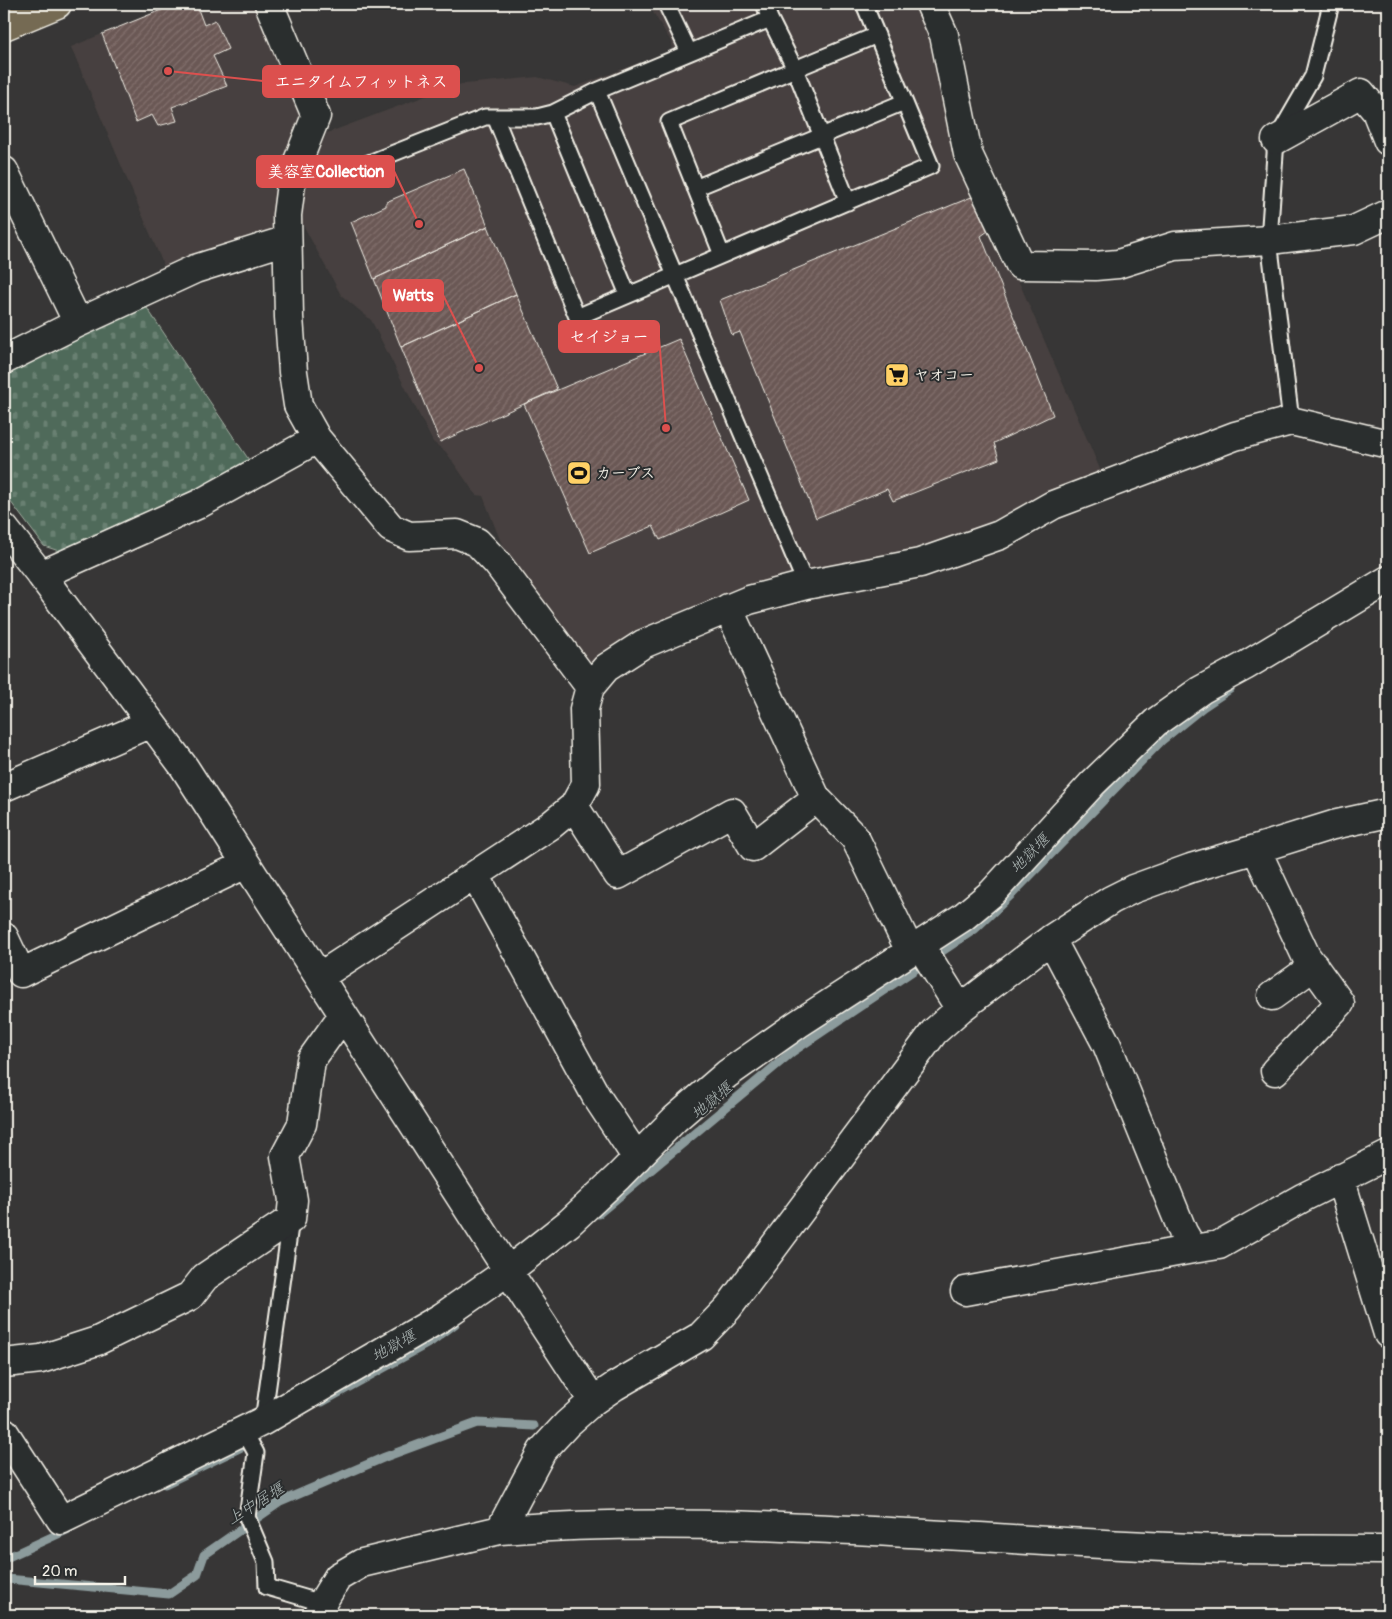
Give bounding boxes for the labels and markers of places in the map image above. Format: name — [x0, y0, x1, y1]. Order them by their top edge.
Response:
callout: エニタイムフィットネス — [263, 66, 459, 97]
callout: 美容室Collection — [257, 156, 394, 187]
callout: Watts — [383, 280, 443, 311]
callout: セイジョー — [559, 321, 659, 352]
supermarket icon: ヤオコー — [884, 362, 910, 388]
place label: ヤオコー — [914, 366, 974, 385]
sports icon: カーブス — [566, 460, 592, 486]
place label: カーブス — [596, 464, 655, 483]

